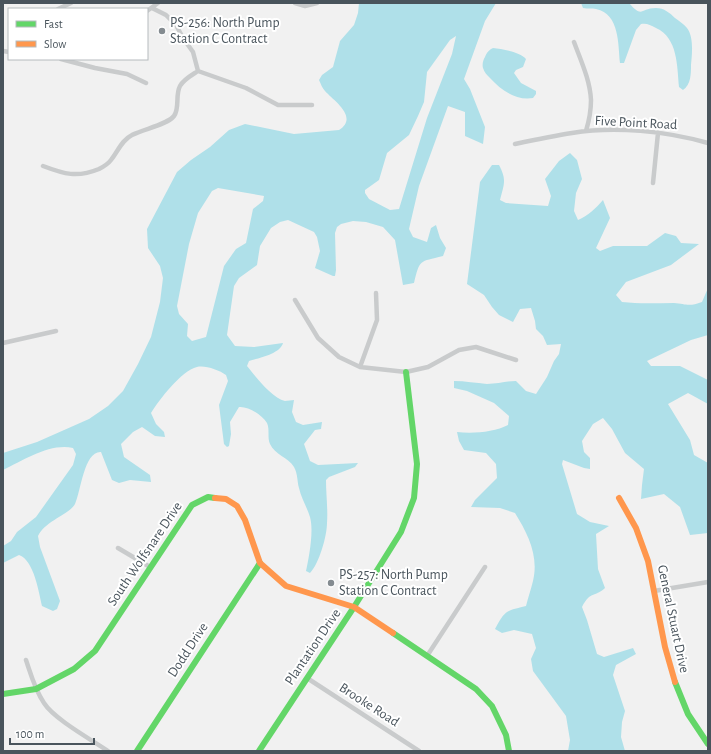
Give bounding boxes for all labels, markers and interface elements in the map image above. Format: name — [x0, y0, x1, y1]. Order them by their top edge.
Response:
legend — [8, 8, 148, 60]
place label: PS-256: North Pump Station C Contract — [170, 16, 280, 46]
text: Fast — [44, 18, 63, 30]
marker: PS-256: North Pump Station C Contract — [157, 26, 167, 36]
text: Slow — [44, 38, 66, 50]
street label: Five Point Road — [594, 114, 678, 132]
street label: South Wolfsnare Drive — [105, 500, 185, 608]
street label: General Stuart Drive — [655, 564, 691, 674]
place label: PS-257: North Pump Station C Contract — [339, 568, 448, 598]
marker: PS-257: North Pump Station C Contract — [326, 578, 336, 588]
street label: Plantation Drive — [282, 606, 344, 688]
street label: Dodd Drive — [165, 620, 211, 680]
street label: Brooke Road — [337, 681, 401, 729]
scale bar — [10, 720, 94, 746]
text: 100 m — [16, 728, 44, 740]

